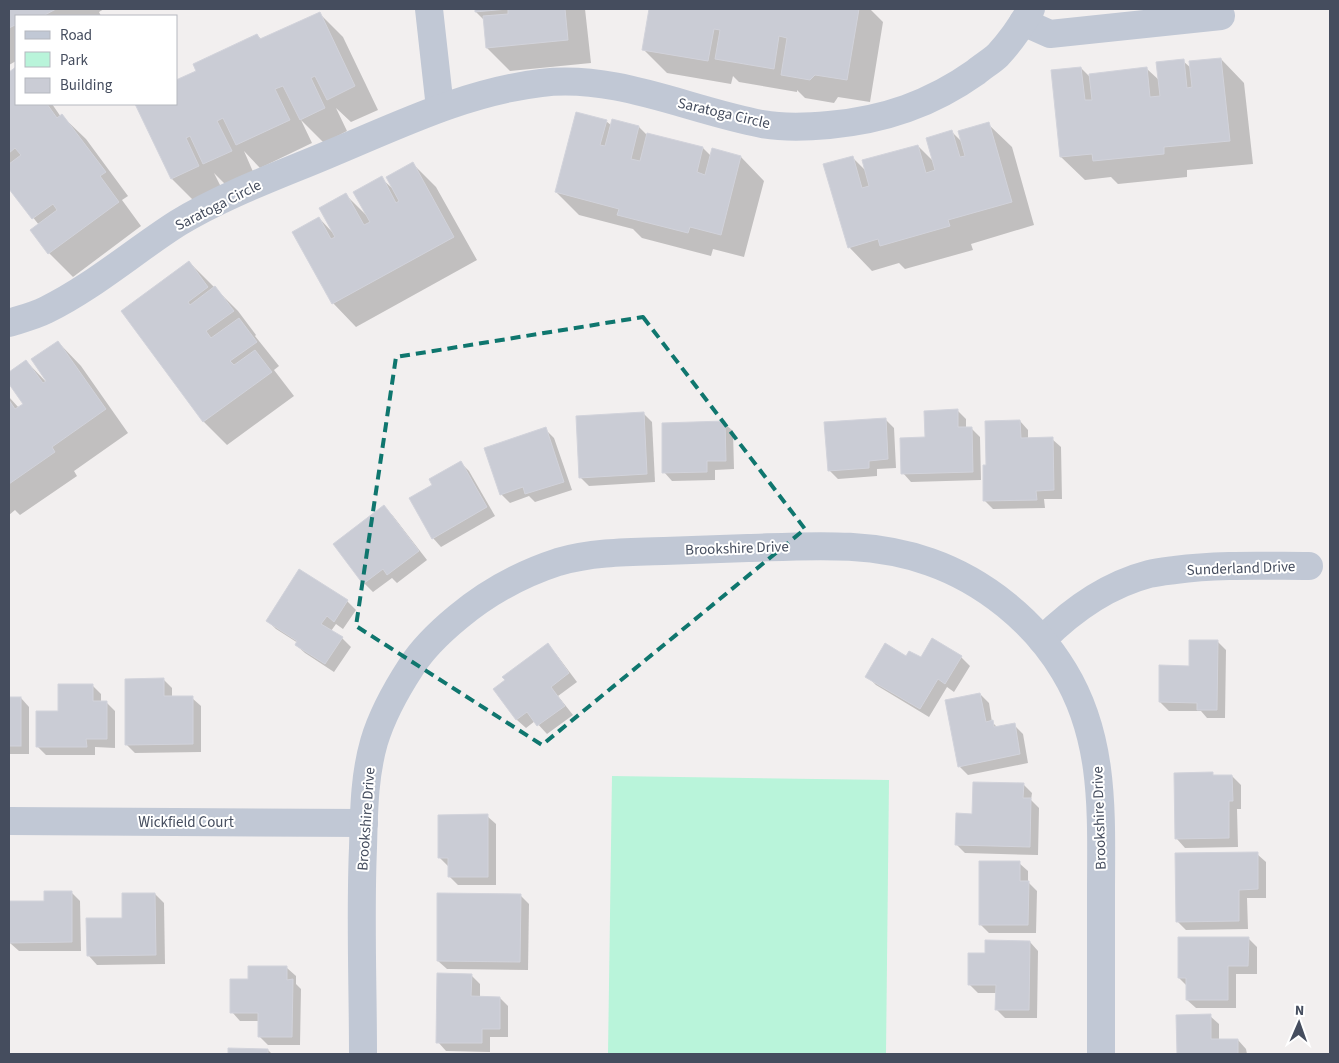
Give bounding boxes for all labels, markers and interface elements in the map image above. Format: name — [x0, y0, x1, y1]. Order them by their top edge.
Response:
legend — [15, 15, 178, 105]
text: Road — [60, 25, 92, 46]
text: Park — [60, 50, 89, 71]
text: Building — [60, 75, 113, 96]
street label: Saratoga Circle — [676, 93, 772, 134]
street label: Saratoga Circle — [172, 175, 265, 236]
street label: Brookshire Drive — [685, 536, 789, 561]
street label: Sunderland Drive — [1186, 556, 1296, 581]
street label: Brookshire Drive — [1087, 766, 1112, 870]
street label: Brookshire Drive — [352, 767, 381, 871]
street label: Wickfield Court — [138, 812, 234, 833]
north arrow — [1274, 998, 1324, 1048]
text: N — [1294, 1001, 1304, 1021]

